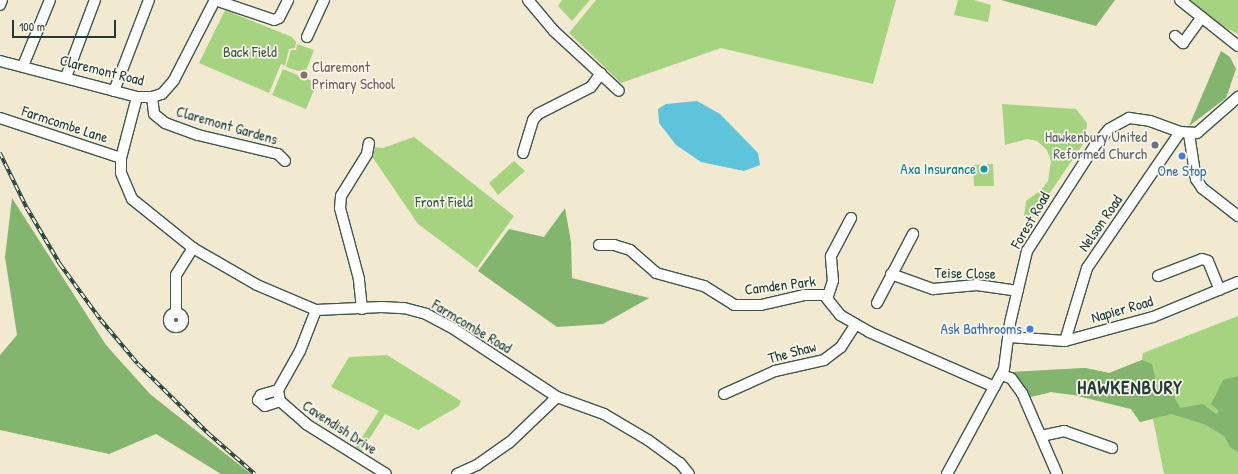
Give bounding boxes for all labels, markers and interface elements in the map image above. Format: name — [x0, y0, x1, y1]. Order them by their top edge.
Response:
scale bar — [14, 12, 118, 38]
text: 100 m — [19, 18, 45, 35]
park label: Back Field — [223, 43, 277, 61]
street label: Claremont Road — [58, 51, 146, 89]
place label: Claremont Primary School — [312, 57, 395, 92]
marker: Claremont Primary School — [299, 70, 309, 80]
street label: Farmcombe Lane — [20, 102, 110, 146]
street label: Claremont Gardens — [174, 102, 280, 148]
place label: Hawkenbury United Reformed Church — [1045, 127, 1147, 162]
marker: Hawkenbury United Reformed Church — [1150, 140, 1160, 150]
marker: One Stop — [1177, 151, 1187, 161]
place label: Axa Insurance — [900, 160, 976, 178]
place label: One Stop — [1157, 162, 1207, 180]
marker: Axa Insurance — [979, 164, 989, 174]
street label: Forest Road — [1007, 188, 1053, 252]
street label: Nelson Road — [1074, 191, 1126, 255]
park label: Front Field — [415, 193, 473, 211]
street label: Teise Close — [934, 263, 996, 283]
street label: Camden Park — [743, 272, 817, 298]
street label: Napier Road — [1089, 292, 1155, 326]
street label: Farmcombe Road — [429, 295, 515, 357]
place label: Ask Bathrooms — [940, 320, 1022, 338]
marker: Ask Bathrooms — [1025, 324, 1035, 334]
street label: The Shaw — [766, 337, 818, 367]
district label: HAWKENBURY — [1077, 377, 1183, 399]
street label: Cavendish Drive — [299, 396, 381, 458]

